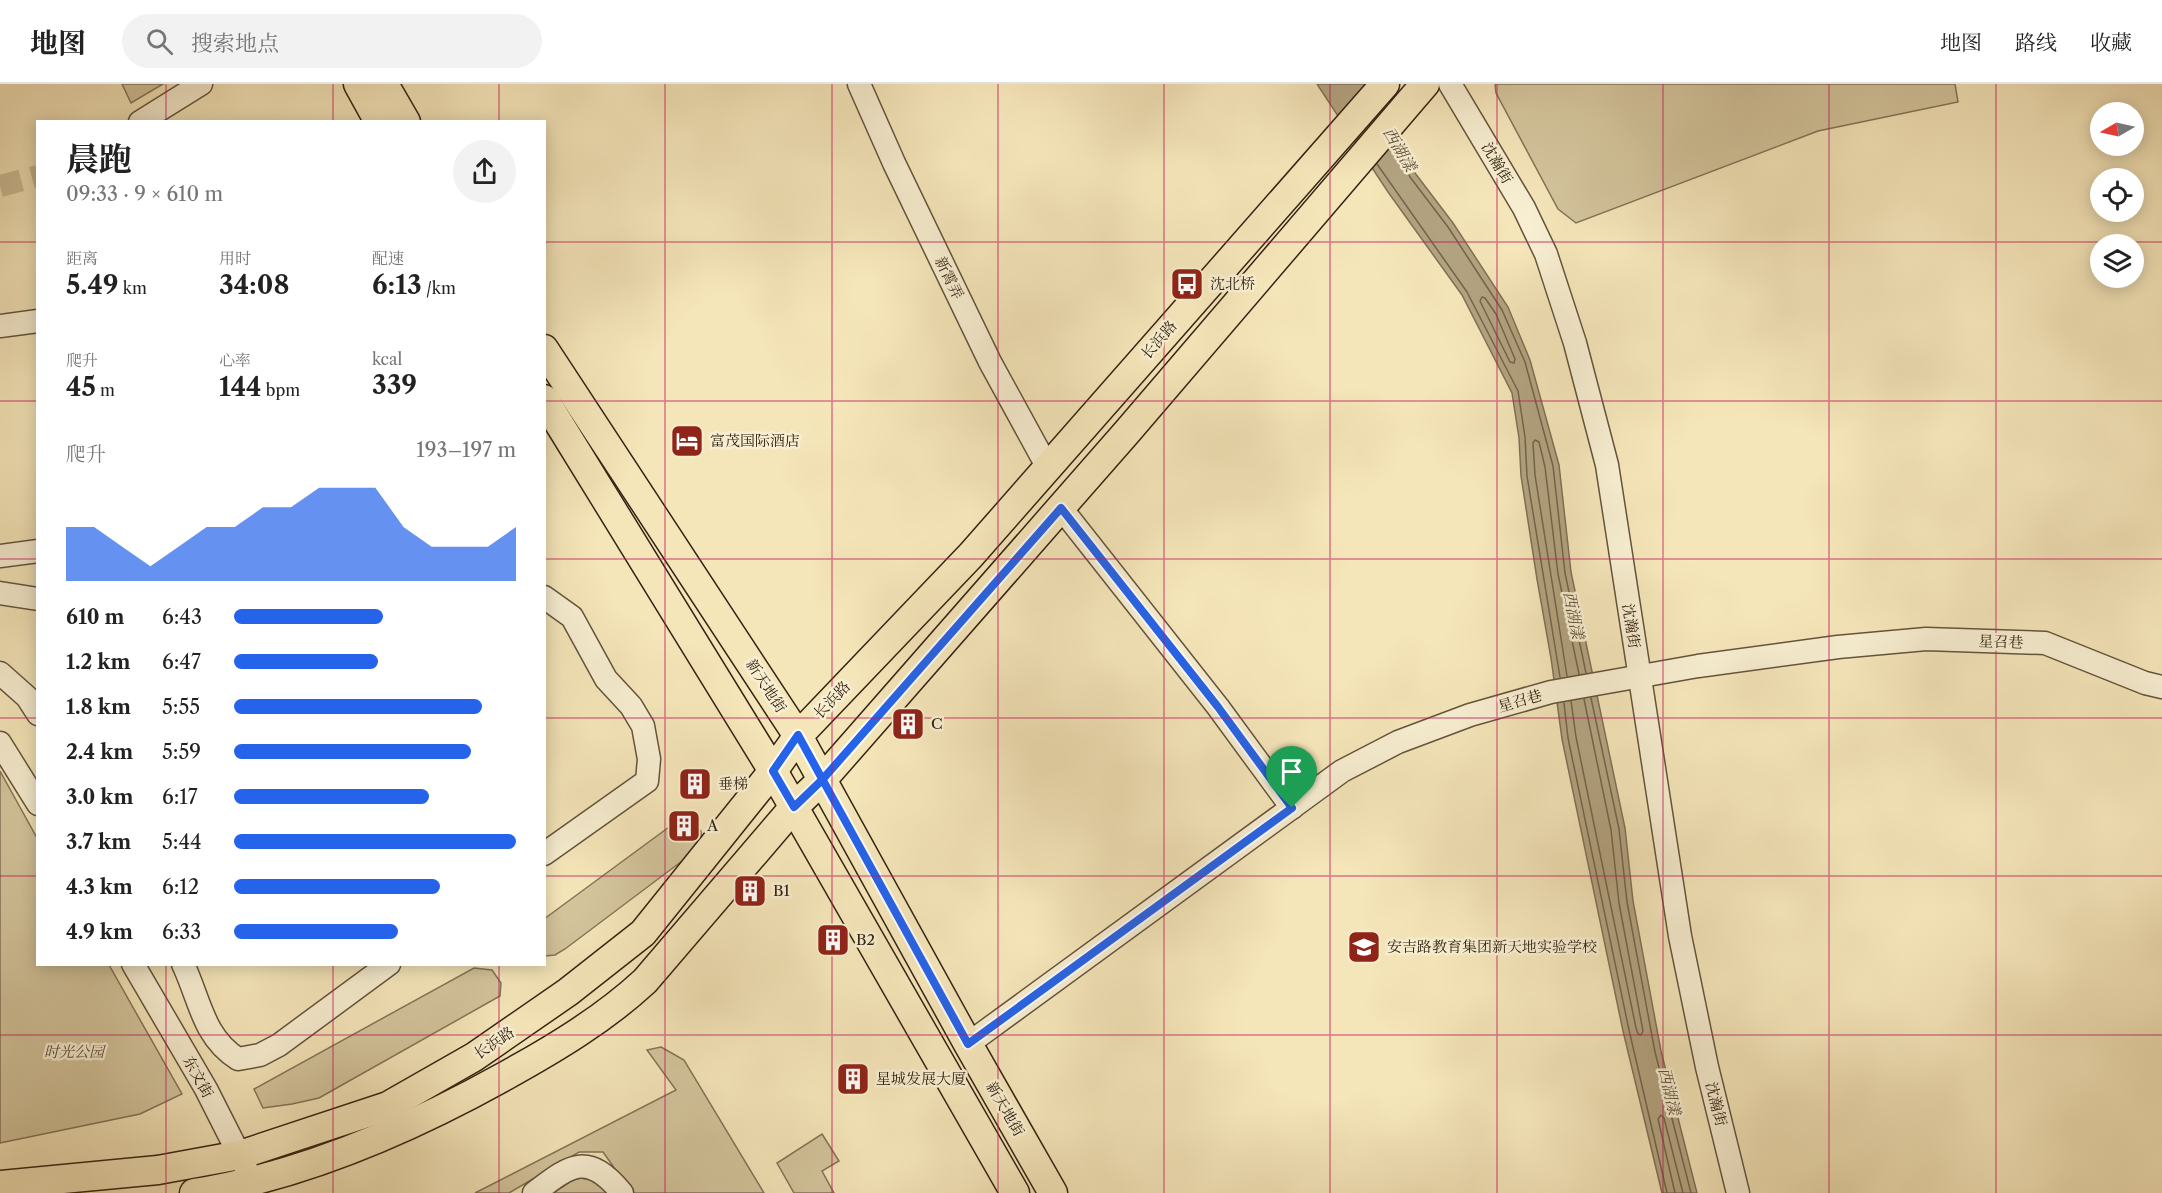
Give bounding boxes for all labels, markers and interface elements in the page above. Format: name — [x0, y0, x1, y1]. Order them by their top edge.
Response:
search box — [122, 14, 542, 68]
icon: search — [143, 25, 176, 58]
text: 地图 — [30, 26, 86, 60]
text: 搜索地点 — [191, 30, 279, 57]
text: 地图 — [1940, 30, 1982, 55]
text: 路线 — [2015, 30, 2057, 55]
text: 收藏 — [2090, 30, 2132, 55]
north arrow — [2090, 102, 2144, 156]
map controls — [2090, 102, 2144, 288]
water label: 西湖漾 — [1379, 123, 1422, 176]
text: 晨跑 — [66, 139, 132, 180]
street label: 沈瀚街 — [1478, 139, 1517, 187]
button: share — [453, 140, 516, 203]
button: locate — [2090, 168, 2144, 222]
text: 09:33 · 9 × 610 m — [66, 182, 223, 206]
button: layers — [2090, 234, 2144, 288]
text: 距离 — [66, 248, 98, 268]
text: 用时 — [219, 248, 251, 268]
text: 配速 — [372, 248, 404, 268]
street label: 新霄弄 — [931, 253, 968, 302]
bus stop icon: 沈北桥 — [1169, 266, 1205, 302]
text: 5.49 — [66, 269, 118, 301]
text: 34:08 — [219, 269, 289, 301]
text: 6:13 — [372, 269, 422, 301]
place label: 沈北桥 — [1210, 274, 1255, 293]
text: km — [118, 278, 147, 298]
text: /km — [422, 278, 456, 298]
street label: 长浜路 — [1137, 316, 1181, 363]
text: kcal — [372, 349, 402, 369]
text: 爬升 — [66, 350, 98, 370]
text: 心率 — [219, 350, 251, 370]
text: 339 — [372, 369, 417, 401]
text: 45 — [66, 371, 96, 403]
text: 144 — [219, 371, 262, 403]
text: m — [96, 380, 115, 400]
text: bpm — [262, 380, 300, 400]
hotel icon: 富茂国际酒店 — [669, 423, 705, 459]
place label: 富茂国际酒店 — [710, 431, 800, 450]
text: 193–197 m — [416, 438, 516, 462]
text: 爬升 — [66, 442, 106, 466]
water label: 西湖漾 — [1560, 590, 1589, 642]
street label: 沈瀚街 — [1619, 602, 1644, 650]
text: 610 m — [66, 605, 124, 629]
text: 6:43 — [162, 605, 202, 629]
street label: 星召巷 — [1978, 631, 2024, 652]
text: 1.2 km — [66, 650, 130, 674]
text: 6:47 — [162, 650, 201, 674]
street label: 新天地街 — [742, 655, 791, 716]
street label: 长浜路 — [809, 677, 854, 722]
street label: 星召巷 — [1496, 685, 1544, 716]
text: 1.8 km — [66, 695, 131, 719]
text: 5:55 — [162, 695, 200, 719]
building icon: C — [890, 706, 926, 742]
place label: C — [931, 714, 943, 733]
text: 2.4 km — [66, 740, 133, 764]
text: 5:59 — [162, 740, 201, 764]
pin — [1266, 746, 1317, 808]
icon: arrive — [1275, 755, 1308, 788]
building icon: 垂梯 — [677, 766, 713, 802]
place label: 垂梯 — [718, 774, 748, 793]
text: 3.0 km — [66, 785, 133, 809]
text: 6:17 — [162, 785, 198, 809]
building icon: A — [666, 808, 702, 844]
place label: A — [706, 816, 719, 835]
text: 3.7 km — [66, 830, 131, 854]
text: 5:44 — [162, 830, 202, 854]
building icon: B1 — [732, 873, 768, 909]
text: 4.3 km — [66, 875, 133, 899]
text: 6:12 — [162, 875, 199, 899]
place label: B1 — [773, 881, 790, 900]
text: 4.9 km — [66, 920, 133, 944]
text: 6:33 — [162, 920, 201, 944]
building icon: B2 — [815, 922, 851, 958]
school or university icon: 安吉路教育集团新天地实验学校 — [1346, 929, 1382, 965]
place label: B2 — [856, 930, 875, 949]
place label: 安吉路教育集团新天地实验学校 — [1387, 937, 1597, 956]
street label: 长浜路 — [470, 1022, 518, 1063]
park label: 时光公园 — [44, 1042, 106, 1061]
street label: 东文街 — [179, 1052, 218, 1101]
building icon: 星城发展大厦 — [835, 1061, 871, 1097]
water label: 西湖漾 — [1655, 1065, 1686, 1119]
place label: 星城发展大厦 — [876, 1069, 966, 1088]
street label: 新天地街 — [982, 1078, 1029, 1139]
street label: 沈瀚街 — [1702, 1080, 1731, 1128]

